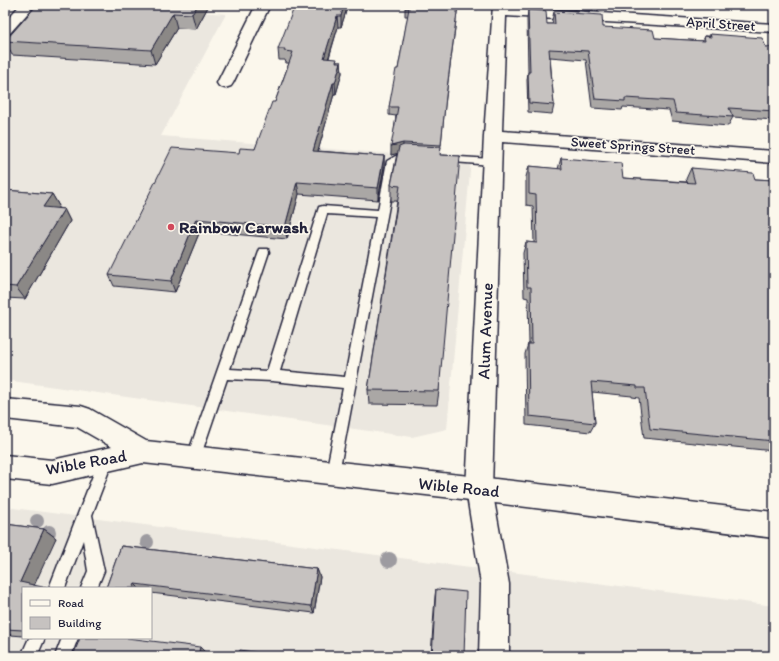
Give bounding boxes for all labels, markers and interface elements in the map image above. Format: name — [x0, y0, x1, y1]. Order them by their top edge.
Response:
street label: April Street — [686, 13, 756, 35]
street label: Sweet Springs Street — [570, 133, 696, 159]
place label: Rainbow Carwash — [179, 217, 309, 237]
marker: Rainbow Carwash — [166, 222, 176, 232]
street label: Alum Avenue — [473, 282, 497, 380]
street label: Wible Road — [44, 445, 129, 479]
street label: Wible Road — [417, 473, 501, 501]
legend — [22, 587, 152, 639]
text: Road — [58, 596, 84, 610]
text: Building — [58, 616, 102, 630]

